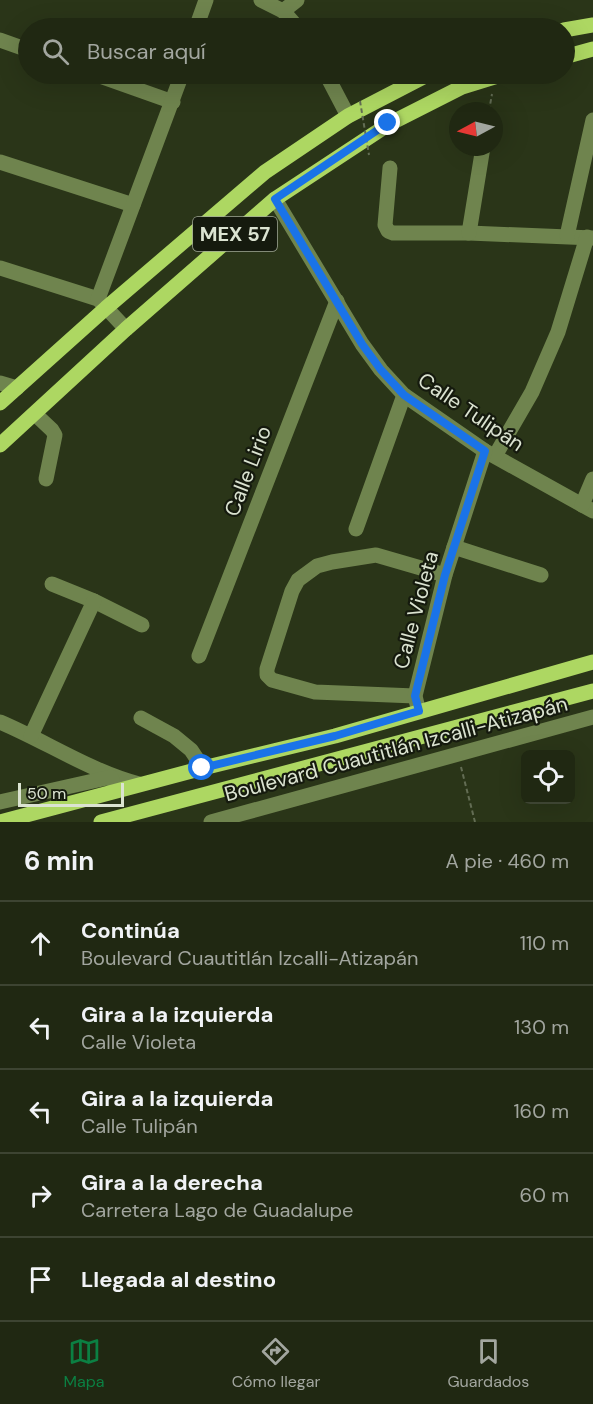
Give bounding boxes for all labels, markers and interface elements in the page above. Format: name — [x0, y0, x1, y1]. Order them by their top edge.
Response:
search box — [18, 18, 575, 84]
icon: search — [39, 35, 72, 68]
text: Buscar aquí — [87, 37, 206, 66]
north arrow — [449, 102, 503, 156]
route end — [374, 109, 400, 135]
road number: MEX 57 — [193, 217, 277, 251]
street label: Calle Tulipán — [412, 366, 530, 458]
street label: Calle Lirio — [218, 422, 278, 520]
street label: Calle Violeta — [387, 548, 445, 672]
street label: Boulevard Cuautitlán Izcalli-Atizapán — [221, 690, 571, 808]
map controls — [521, 750, 575, 804]
button: locate — [521, 750, 575, 804]
route start — [188, 754, 214, 780]
scale bar — [18, 780, 124, 808]
text: 50 m — [27, 783, 66, 804]
text: 6 min — [24, 844, 94, 878]
text: A pie · 460 m — [446, 848, 569, 874]
text: Continúa — [81, 916, 180, 945]
icon: ahead — [24, 927, 57, 960]
text: 110 m — [520, 930, 569, 956]
text: Boulevard Cuautitlán Izcalli-Atizapán — [81, 945, 418, 971]
text: Gira a la izquierda — [81, 1000, 273, 1029]
icon: left — [24, 1011, 57, 1044]
text: 130 m — [514, 1014, 569, 1040]
text: Calle Violeta — [81, 1029, 196, 1055]
text: Gira a la izquierda — [81, 1084, 273, 1113]
icon: left — [24, 1095, 57, 1128]
text: 160 m — [513, 1098, 569, 1124]
text: Calle Tulipán — [81, 1113, 198, 1139]
text: Gira a la derecha — [81, 1168, 263, 1197]
icon: right — [24, 1179, 57, 1212]
text: 60 m — [520, 1182, 569, 1208]
text: Carretera Lago de Guadalupe — [81, 1197, 353, 1223]
icon: arrive — [24, 1263, 57, 1296]
text: Llegada al destino — [81, 1265, 276, 1294]
tab: Mapa — [64, 1335, 104, 1392]
tab: Cómo llegar — [232, 1335, 320, 1392]
tab: Guardados — [447, 1335, 529, 1392]

